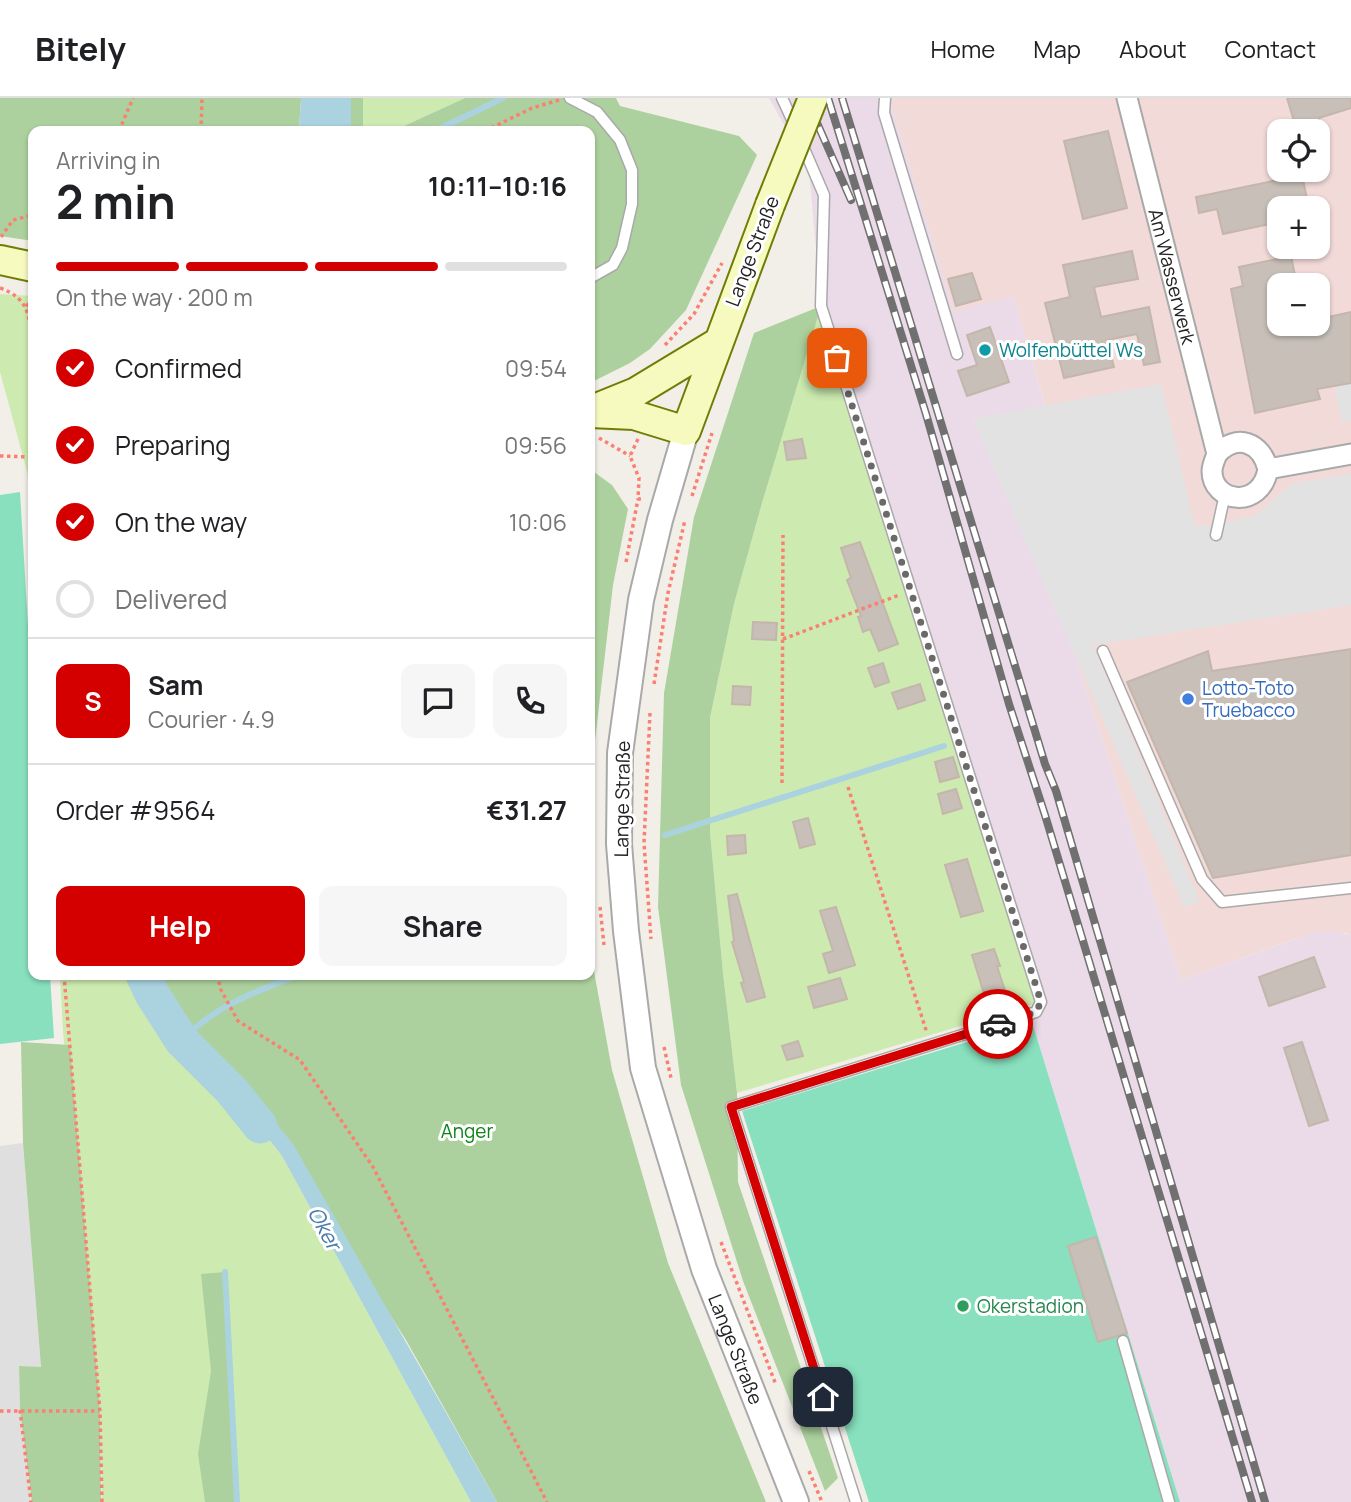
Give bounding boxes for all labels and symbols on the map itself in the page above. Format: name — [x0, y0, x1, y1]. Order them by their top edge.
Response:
street label: Lange Straße — [719, 192, 785, 310]
street label: Am Wasserwerk — [1142, 206, 1202, 348]
pin — [807, 328, 867, 388]
place label: Wolfenbüttel Ws — [999, 337, 1143, 363]
marker: Wolfenbüttel Ws — [977, 342, 993, 358]
place label: Lotto-Toto Truebacco — [1202, 675, 1295, 723]
marker: Lotto-Toto Truebacco — [1180, 691, 1196, 707]
street label: Lange Straße — [608, 741, 636, 857]
courier — [963, 989, 1033, 1059]
park label: Anger — [441, 1118, 493, 1144]
water label: Oker — [302, 1201, 349, 1257]
street label: Lange Straße — [702, 1290, 769, 1408]
place label: Okerstadion — [977, 1293, 1084, 1319]
marker: Okerstadion — [955, 1298, 971, 1314]
pin — [793, 1367, 853, 1427]

